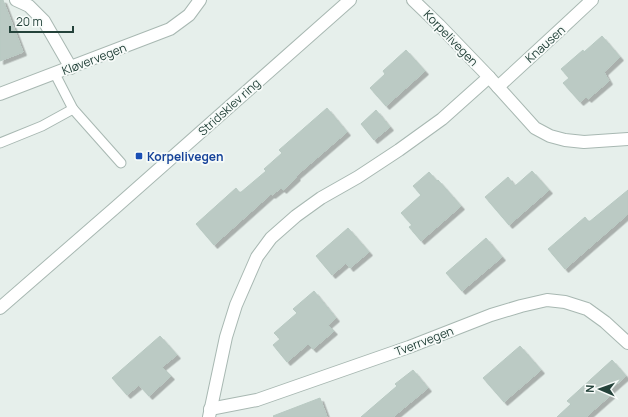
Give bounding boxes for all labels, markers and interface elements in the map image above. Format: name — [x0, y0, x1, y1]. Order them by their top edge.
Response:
street label: Korpelivegen — [420, 6, 482, 70]
scale bar — [10, 8, 73, 34]
text: 20 m — [16, 13, 43, 30]
street label: Knausen — [521, 22, 569, 66]
street label: Kløvervegen — [59, 39, 129, 79]
street label: Stridsklev ring — [194, 75, 264, 139]
place label: Korpelivegen — [147, 148, 223, 165]
marker: Korpelivegen — [134, 151, 144, 161]
street label: Tverrvegen — [392, 322, 456, 360]
north arrow — [580, 369, 620, 409]
text: N — [582, 384, 597, 393]

